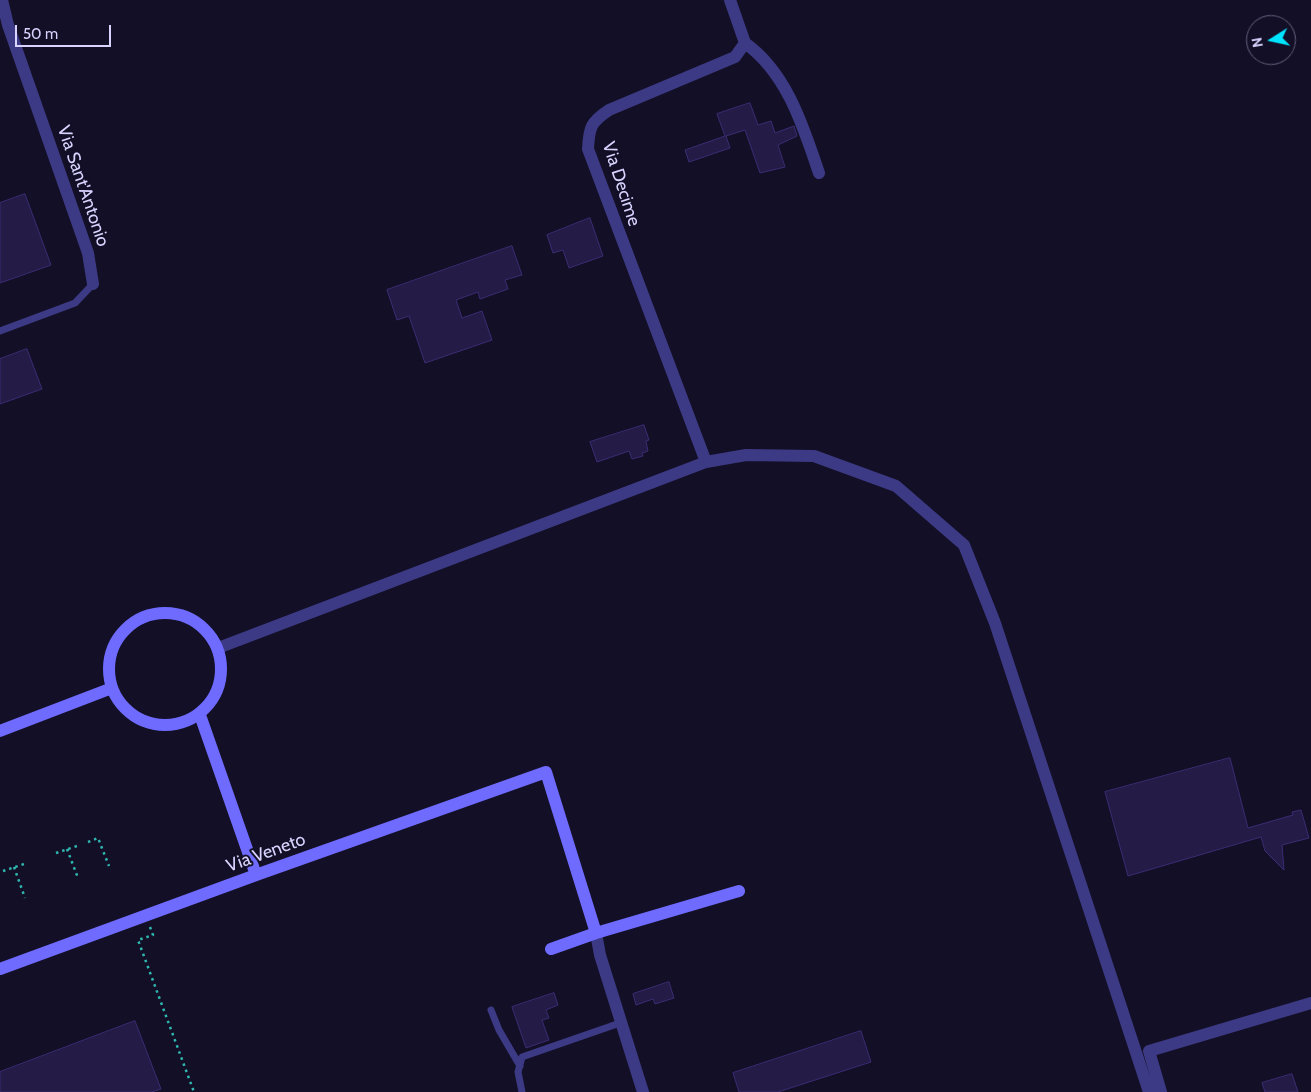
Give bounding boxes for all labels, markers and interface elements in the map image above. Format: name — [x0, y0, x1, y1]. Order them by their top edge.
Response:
scale bar — [18, 15, 114, 47]
north arrow — [1246, 15, 1296, 65]
text: 50 m — [23, 25, 58, 43]
text: N — [1247, 36, 1267, 49]
street label: Via Sant'Antonio — [52, 123, 114, 249]
street label: Via Decime — [597, 139, 645, 229]
street label: Via Veneto — [224, 829, 308, 877]

